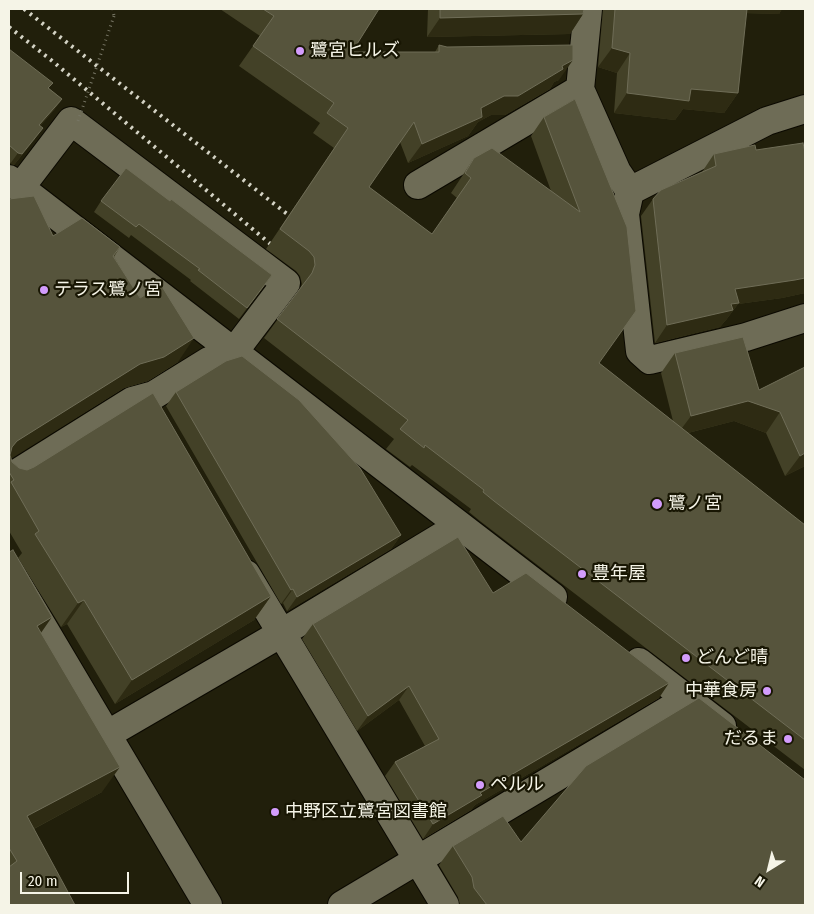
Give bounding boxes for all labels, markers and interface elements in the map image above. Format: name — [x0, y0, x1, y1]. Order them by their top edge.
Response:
place label: 鷺宮ヒルズ — [310, 40, 400, 62]
marker: 鷺宮ヒルズ — [294, 45, 306, 57]
place label: テラス鷺ノ宮 — [54, 279, 162, 301]
marker: テラス鷺ノ宮 — [38, 284, 50, 296]
place label: 鷺ノ宮 — [668, 493, 722, 515]
marker: 鷺ノ宮 — [650, 497, 664, 511]
place label: 豊年屋 — [592, 563, 646, 585]
marker: 豊年屋 — [576, 568, 588, 580]
place label: どんど晴 — [696, 647, 768, 669]
marker: どんど晴 — [680, 652, 692, 664]
place label: 中華食房 — [685, 680, 757, 702]
marker: 中華食房 — [761, 685, 773, 697]
place label: だるま — [724, 728, 778, 750]
marker: だるま — [782, 733, 794, 745]
place label: ペルル — [490, 774, 544, 796]
marker: ペルル — [474, 779, 486, 791]
place label: 中野区立鷺宮図書館 — [285, 801, 447, 823]
marker: 中野区立鷺宮図書館 — [269, 806, 281, 818]
north arrow — [744, 844, 794, 894]
scale bar — [22, 862, 131, 894]
text: 20 m — [28, 872, 58, 890]
text: N — [752, 872, 768, 891]

